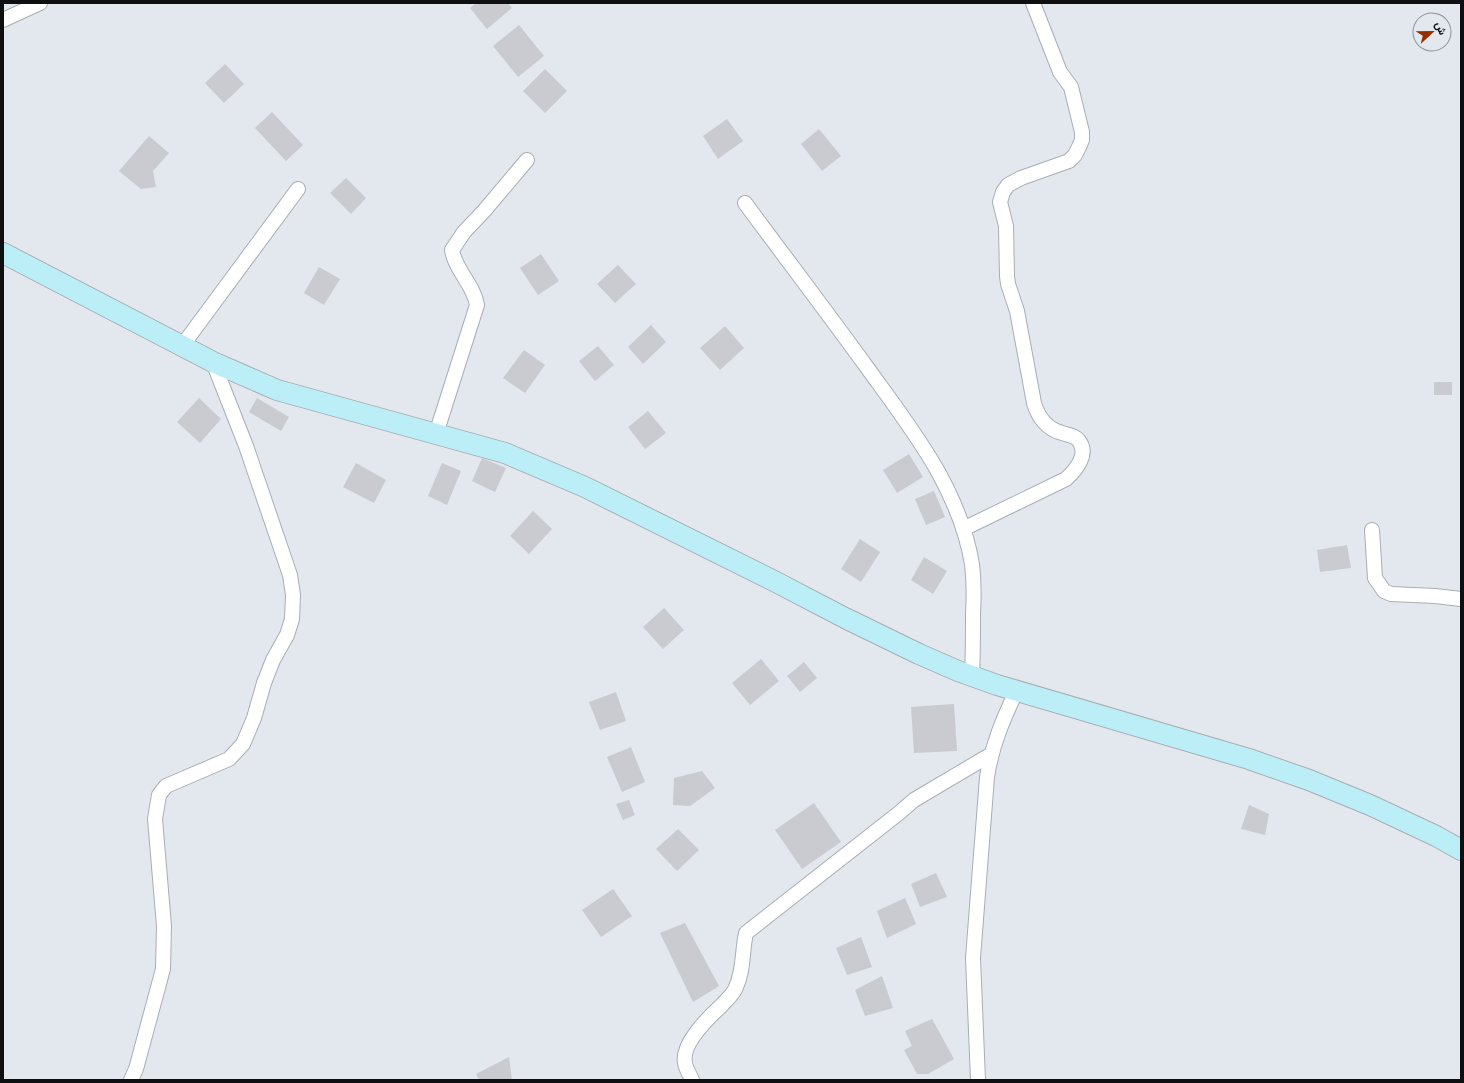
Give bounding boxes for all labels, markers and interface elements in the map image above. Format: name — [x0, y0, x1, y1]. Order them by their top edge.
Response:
north arrow — [1412, 12, 1452, 52]
text: ش — [1432, 20, 1449, 37]

